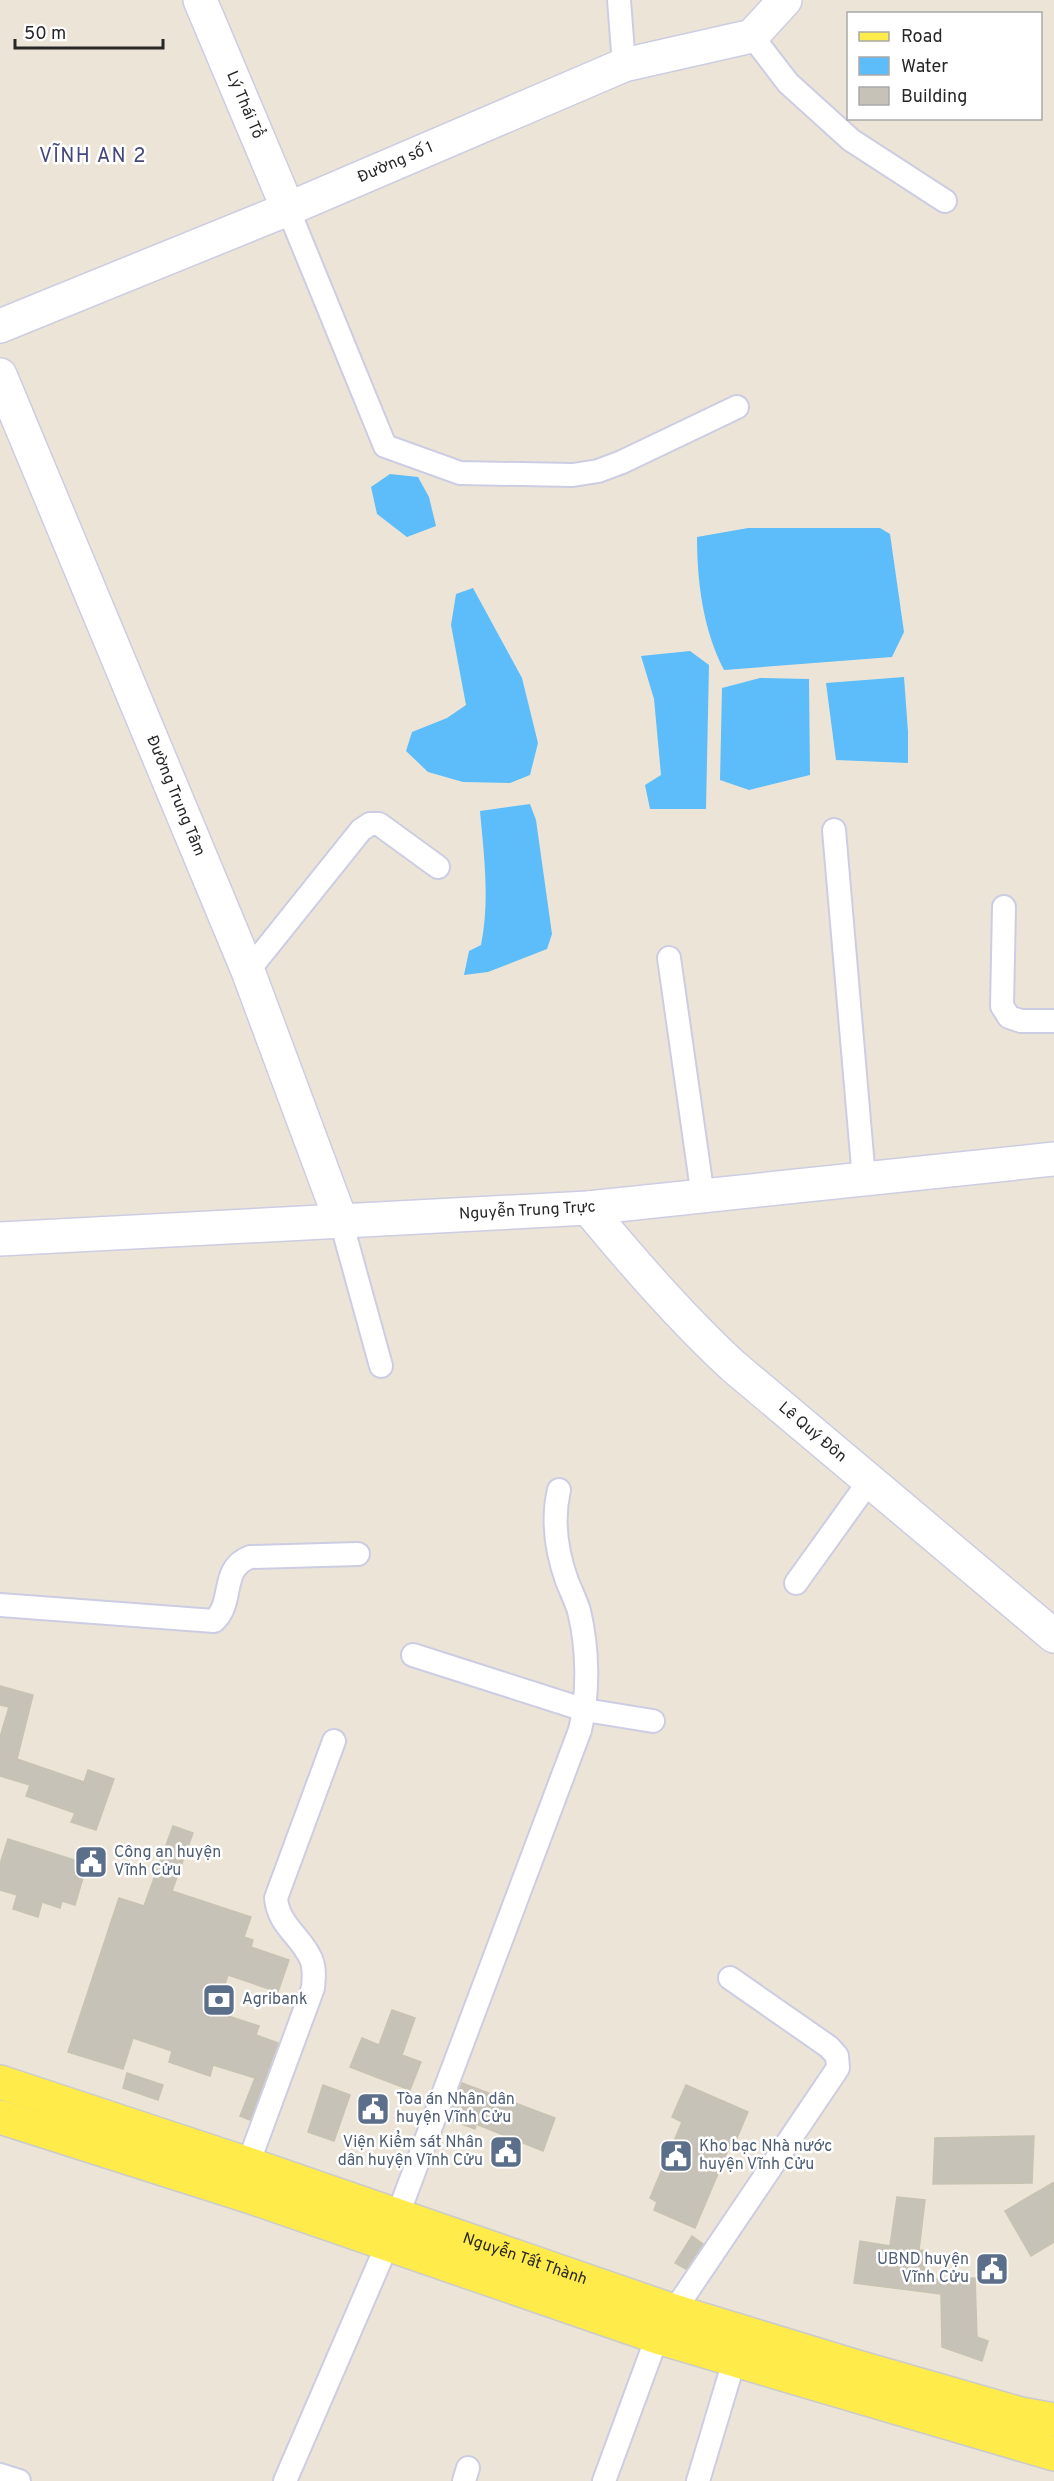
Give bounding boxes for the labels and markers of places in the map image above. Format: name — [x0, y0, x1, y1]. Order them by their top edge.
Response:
place label: Công an huyện Vĩnh Cửu — [114, 1843, 221, 1881]
public building icon: Công an huyện Vĩnh Cửu — [73, 1844, 109, 1880]
bank icon: Agribank — [201, 1982, 237, 2018]
place label: Agribank — [242, 1990, 307, 2010]
place label: Tòa án Nhân dân huyện Vĩnh Cửu — [396, 2090, 515, 2128]
public building icon: Tòa án Nhân dân huyện Vĩnh Cửu — [355, 2091, 391, 2127]
place label: Viện Kiểm sát Nhân dân huyện Vĩnh Cửu — [338, 2130, 483, 2171]
public building icon: Viện Kiểm sát Nhân dân huyện Vĩnh Cửu — [488, 2134, 524, 2170]
place label: Kho bạc Nhà nước huyện Vĩnh Cửu — [699, 2137, 832, 2175]
public building icon: Kho bạc Nhà nước huyện Vĩnh Cửu — [658, 2138, 694, 2174]
place label: UBND huyện Vĩnh Cửu — [877, 2250, 969, 2288]
public building icon: UBND huyện Vĩnh Cửu — [974, 2251, 1010, 2287]

